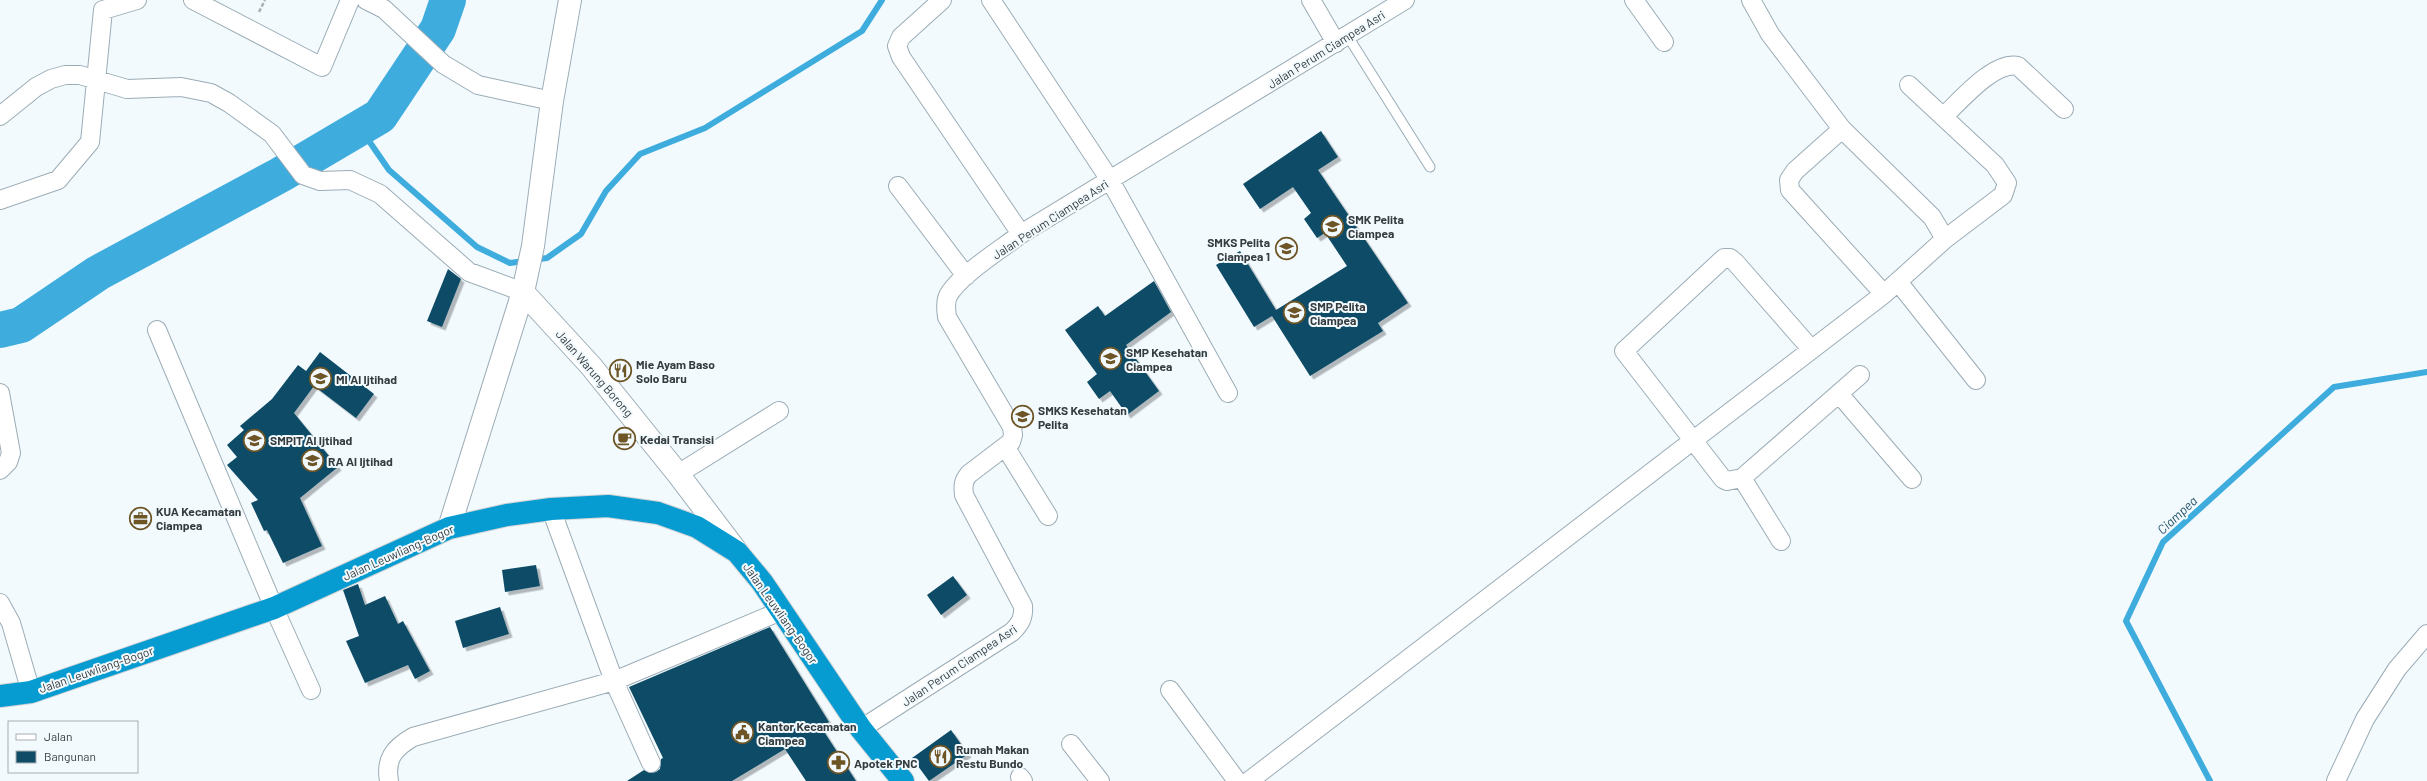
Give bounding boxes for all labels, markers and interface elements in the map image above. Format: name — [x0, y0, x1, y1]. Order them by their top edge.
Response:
street label: Jalan Perum Ciampea Asri — [1265, 7, 1387, 91]
street label: Jalan Perum Ciampea Asri — [989, 176, 1111, 262]
place label: SMK Pelita Ciampea — [1348, 212, 1404, 240]
school or university icon: SMK Pelita Ciampea — [1319, 213, 1345, 239]
place label: SMKS Pelita Ciampea 1 — [1207, 235, 1270, 263]
school or university icon: SMKS Pelita Ciampea 1 — [1273, 236, 1299, 262]
place label: SMP Pelita Ciampea — [1310, 299, 1366, 327]
school or university icon: SMP Pelita Ciampea — [1282, 300, 1308, 326]
street label: Jalan Warung Borong — [553, 327, 637, 419]
place label: SMP Kesehatan Ciampea — [1126, 345, 1208, 373]
school or university icon: SMP Kesehatan Ciampea — [1098, 346, 1124, 372]
place label: Mie Ayam Baso Solo Baru — [636, 357, 715, 385]
restaurant icon: Mie Ayam Baso Solo Baru — [608, 358, 634, 384]
school or university icon: MI Al Ijtihad — [308, 366, 334, 392]
place label: MI Al Ijtihad — [336, 372, 397, 386]
place label: SMKS Kesehatan Pelita — [1038, 403, 1127, 431]
school or university icon: SMKS Kesehatan Pelita — [1009, 404, 1035, 430]
cafe icon: Kedai Transisi — [611, 426, 637, 452]
school or university icon: SMPIT Al Ijtihad — [241, 427, 267, 453]
place label: Kedai Transisi — [640, 432, 714, 446]
place label: SMPIT Al Ijtihad — [270, 433, 353, 447]
school or university icon: RA Al Ijtihad — [299, 448, 325, 474]
place label: RA Al Ijtihad — [328, 454, 393, 468]
water label: Ciampea — [2154, 492, 2200, 537]
place label: KUA Kecamatan Ciampea — [156, 504, 241, 532]
office icon: KUA Kecamatan Ciampea — [127, 505, 153, 531]
street label: Jalan Leuwliang-Bogor — [340, 521, 456, 583]
street label: Jalan Leuwliang-Bogor — [741, 560, 822, 667]
street label: Jalan Perum Ciampea Asri — [899, 621, 1019, 709]
street label: Jalan Leuwliang-Bogor — [37, 643, 156, 695]
place label: Kantor Kecamatan Ciampea — [758, 719, 857, 747]
public building icon: Kantor Kecamatan Ciampea — [730, 720, 756, 746]
legend — [8, 721, 138, 773]
text: Jalan — [44, 729, 72, 743]
place label: Rumah Makan Restu Bundo — [956, 742, 1029, 770]
restaurant icon: Rumah Makan Restu Bundo — [927, 743, 953, 769]
text: Bangunan — [44, 749, 96, 763]
pharmacy icon: Apotek PNC — [825, 750, 851, 776]
place label: Apotek PNC — [854, 756, 918, 770]

